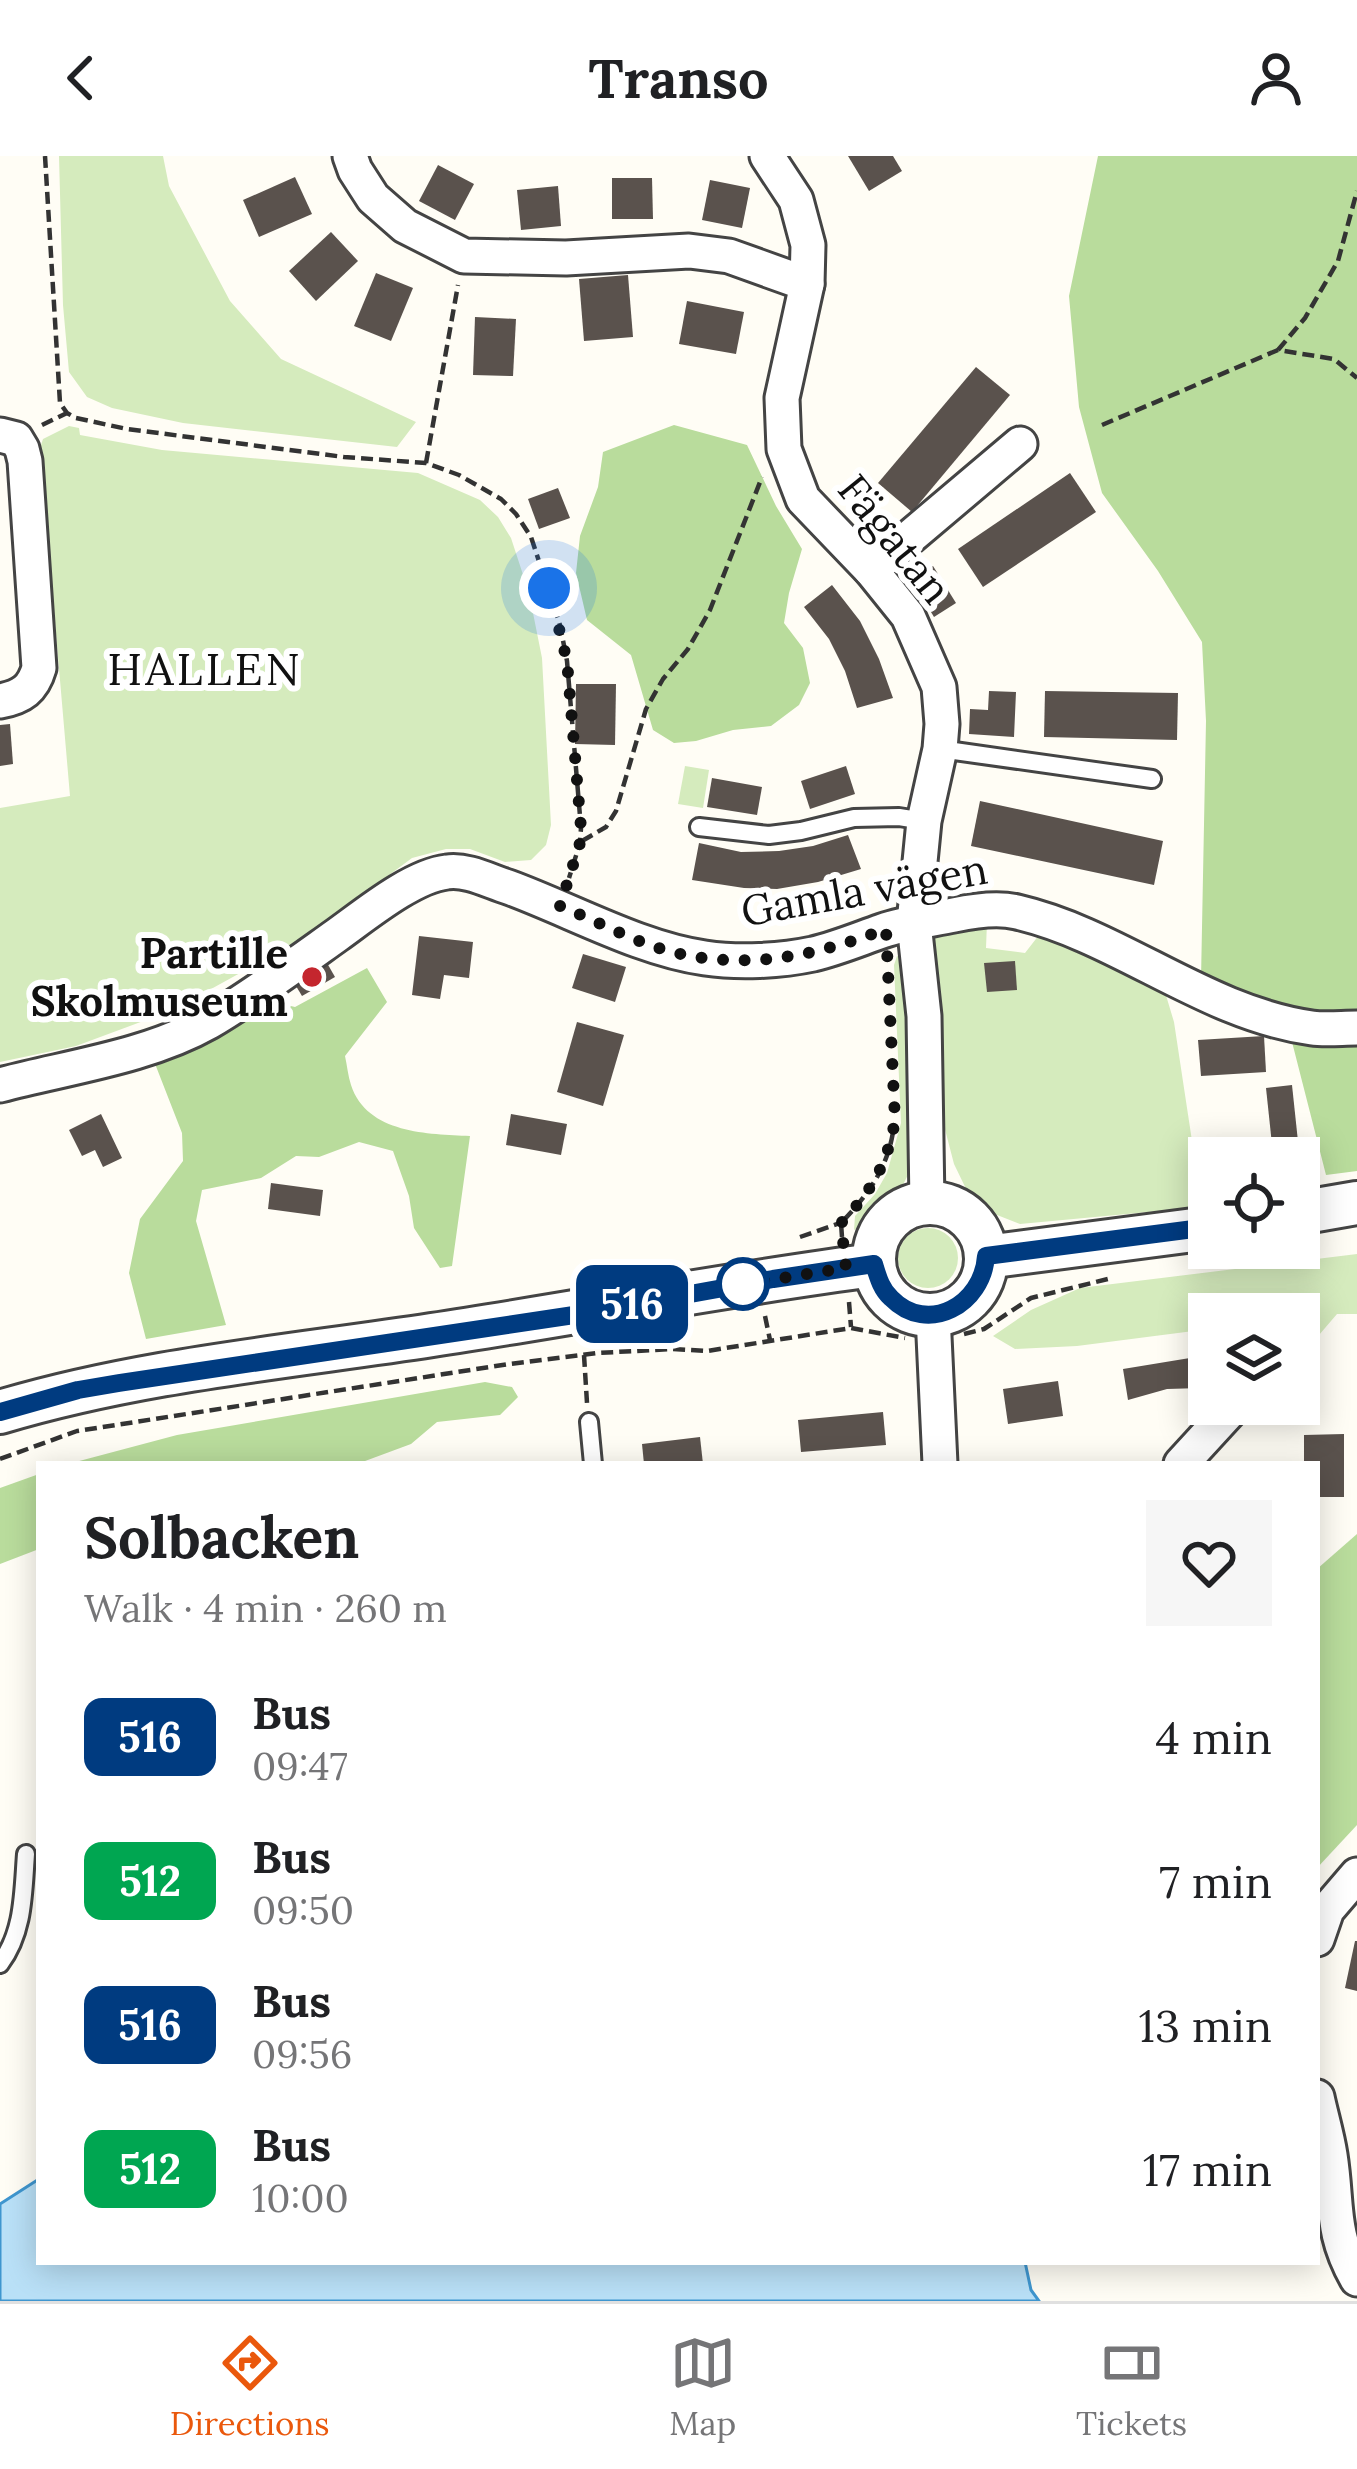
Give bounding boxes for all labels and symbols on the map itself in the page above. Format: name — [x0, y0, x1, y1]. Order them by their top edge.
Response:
street label: Fägatan — [826, 463, 964, 615]
your location — [519, 558, 579, 618]
district label: HALLEN — [107, 640, 303, 697]
street label: Gamla vägen — [737, 842, 991, 938]
place label: Partille Skolmuseum — [31, 926, 288, 1028]
marker: Partille Skolmuseum — [299, 964, 325, 990]
unlabelled marker — [718, 1259, 768, 1309]
line badge: 516 — [563, 1265, 701, 1343]

